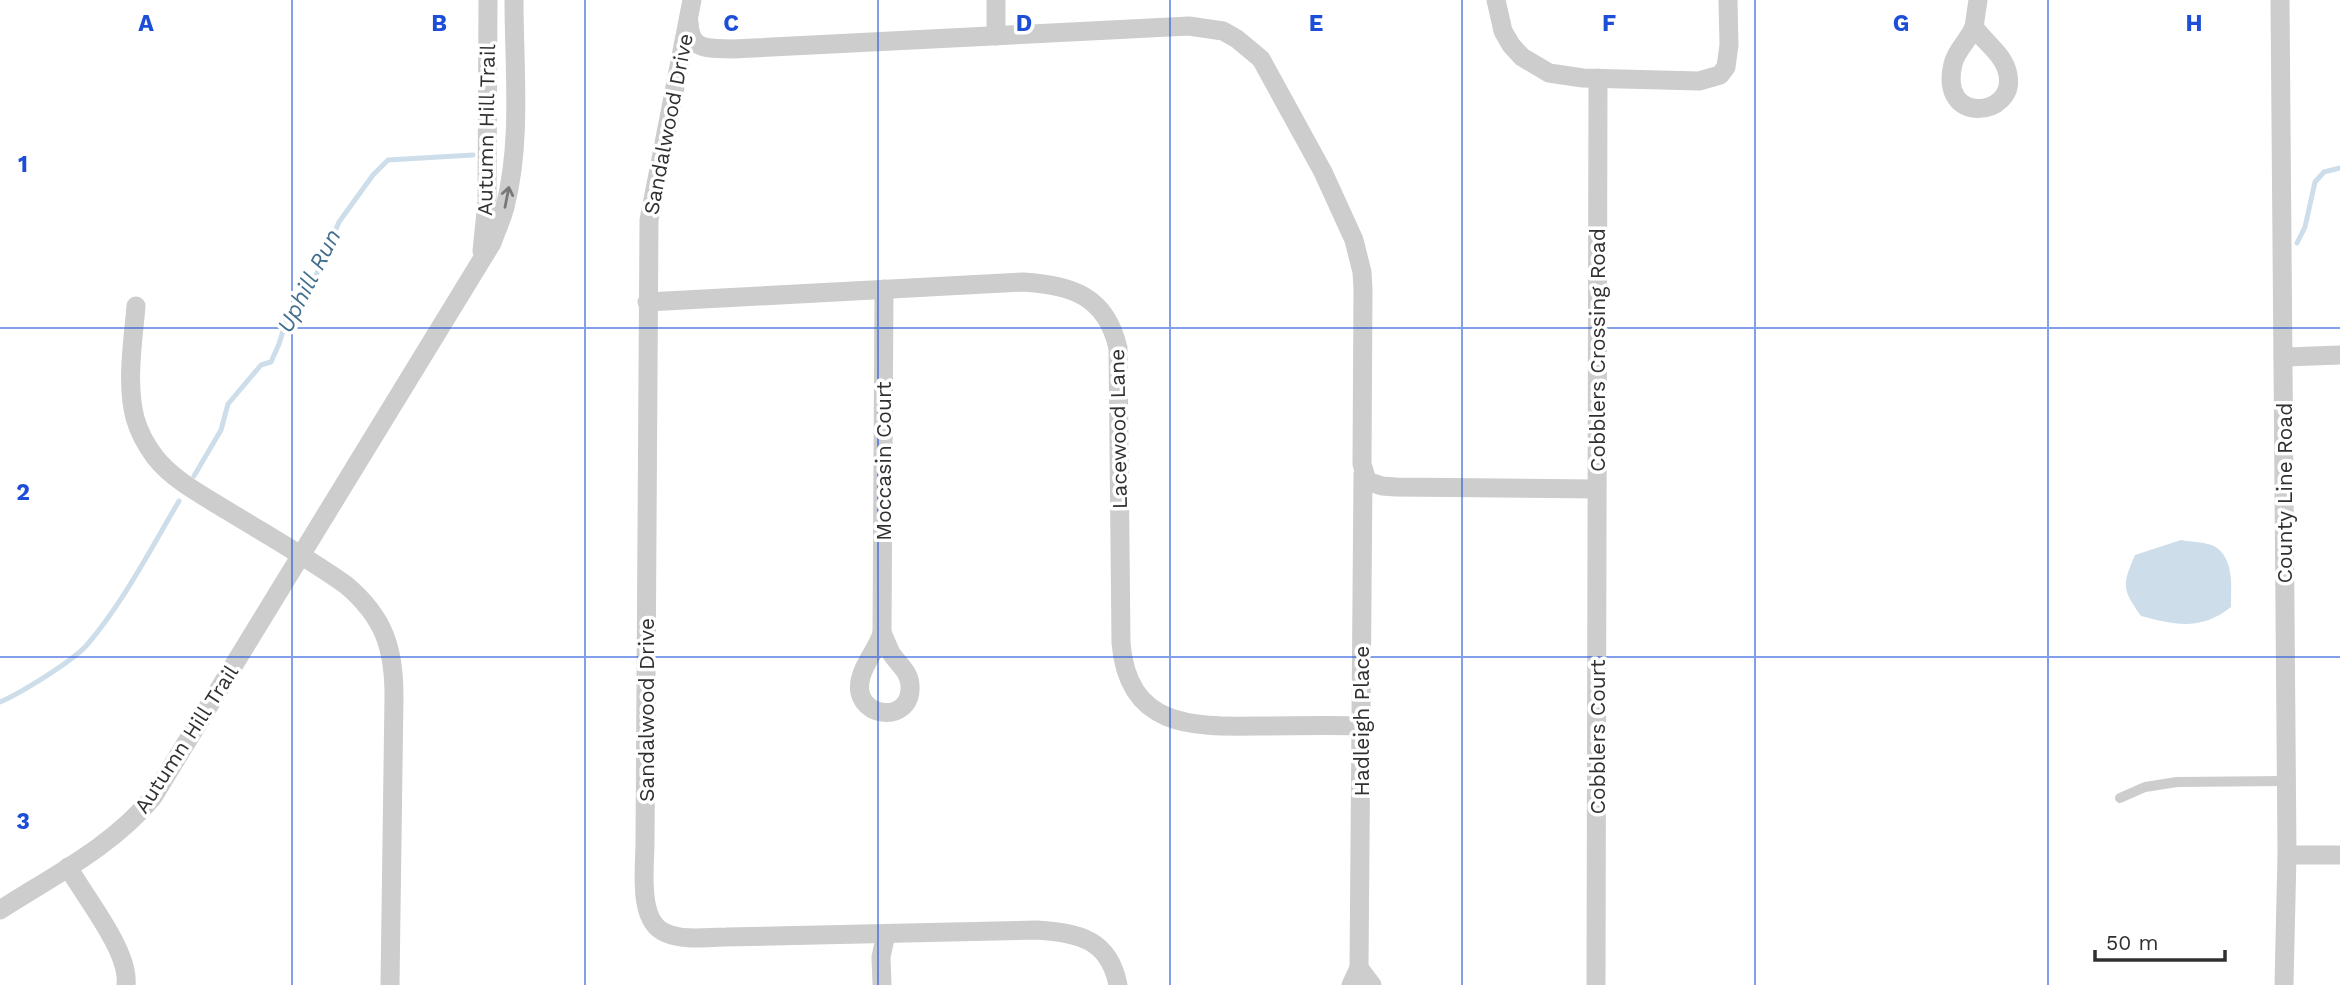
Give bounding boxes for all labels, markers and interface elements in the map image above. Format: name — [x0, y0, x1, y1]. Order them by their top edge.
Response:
text: A — [138, 10, 154, 37]
text: B — [431, 10, 447, 37]
text: C — [723, 10, 739, 37]
text: D — [1016, 10, 1032, 37]
text: E — [1309, 10, 1323, 37]
text: F — [1602, 10, 1616, 37]
text: G — [1893, 10, 1909, 37]
text: H — [2185, 10, 2203, 37]
street label: Sandalwood Drive — [638, 31, 698, 217]
street label: Autumn Hill Trail — [472, 43, 500, 216]
text: 1 — [18, 151, 28, 178]
one-way arrow — [501, 186, 515, 209]
water label: Uphill Run — [271, 225, 347, 337]
street label: Cobblers Crossing Road — [1585, 228, 1610, 472]
street label: Lacewood Lane — [1104, 349, 1132, 509]
street label: Moccasin Court — [871, 381, 896, 541]
street label: County Line Road — [2272, 403, 2297, 583]
text: 2 — [16, 479, 30, 506]
street label: Sandalwood Drive — [634, 618, 659, 802]
street label: Hadleigh Place — [1349, 646, 1374, 796]
street label: Cobblers Court — [1585, 659, 1610, 814]
street label: Autumn Hill Trail — [129, 660, 244, 818]
text: 3 — [16, 808, 30, 835]
scale bar — [2095, 918, 2224, 962]
text: 50 m — [2106, 930, 2158, 955]

